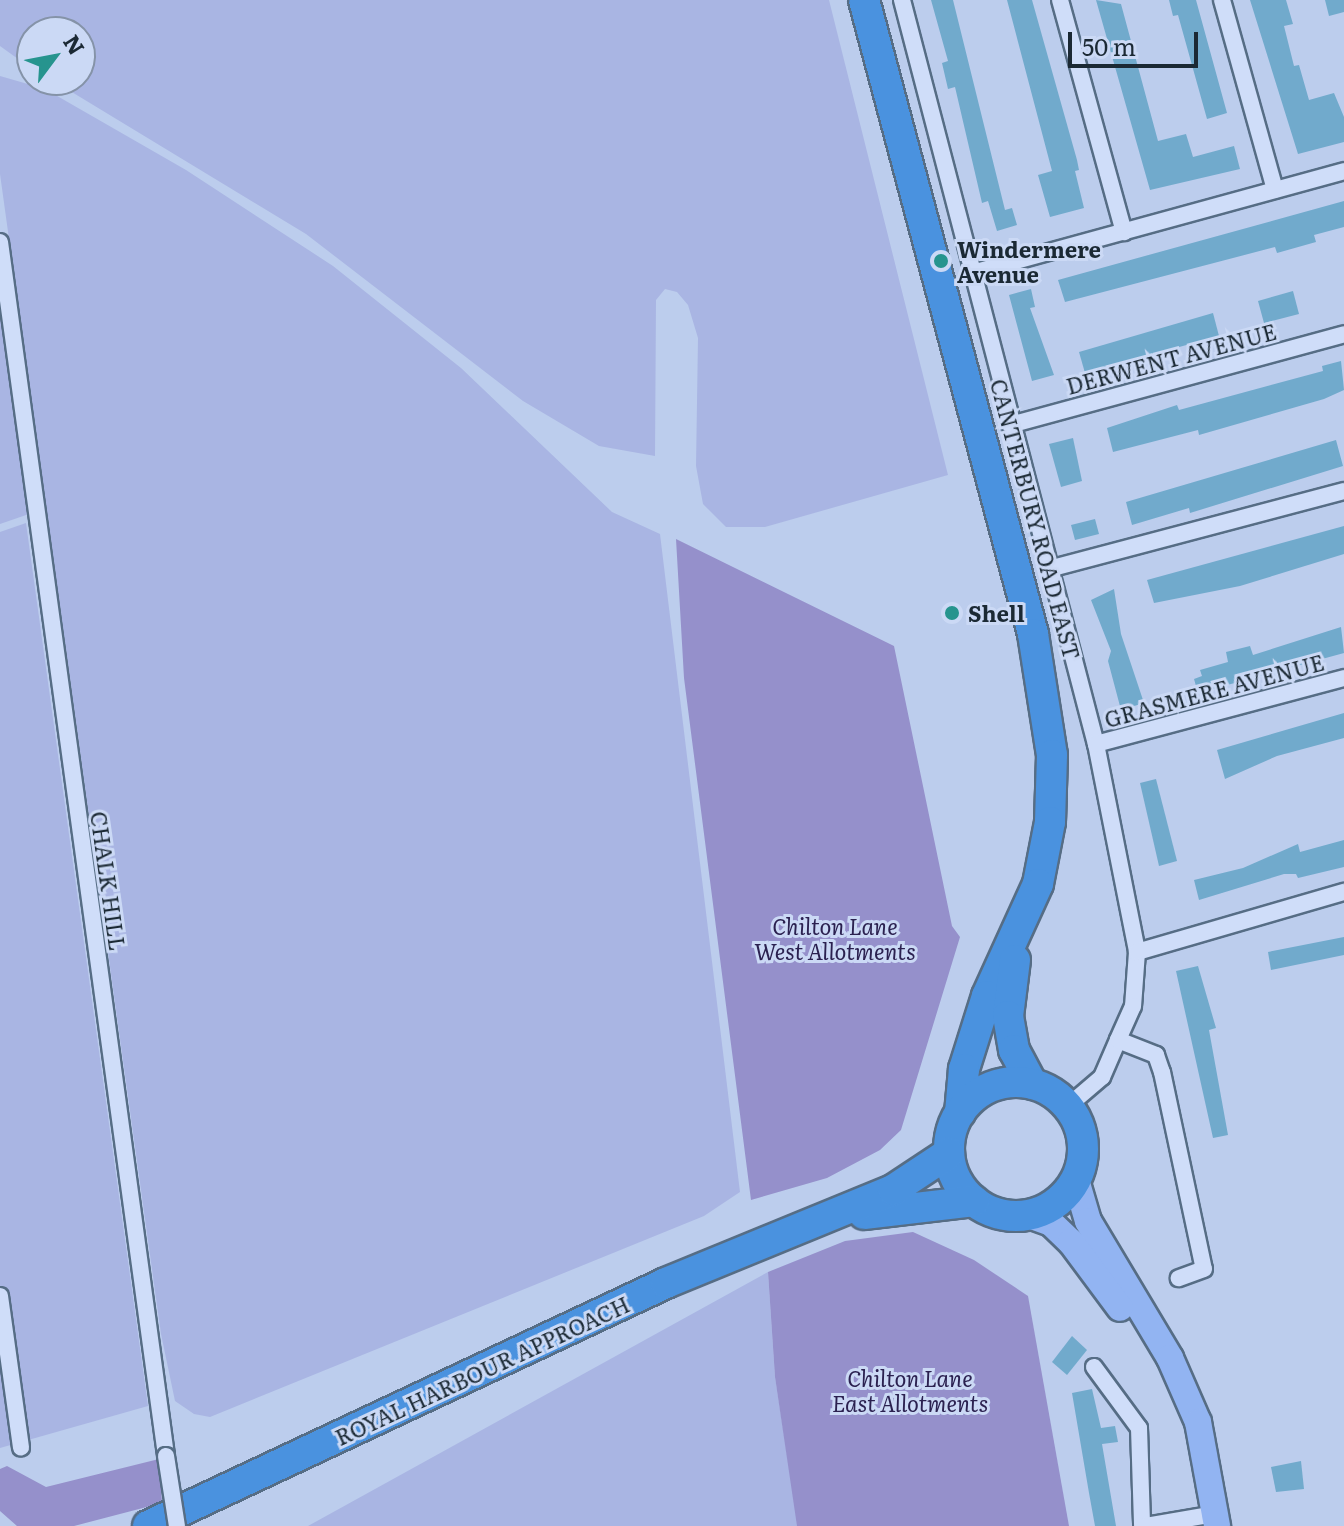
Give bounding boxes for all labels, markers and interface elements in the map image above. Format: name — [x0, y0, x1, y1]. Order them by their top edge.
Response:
north arrow — [16, 16, 96, 96]
scale bar — [1072, 16, 1202, 66]
text: N — [56, 28, 94, 61]
text: 50 m — [1082, 28, 1136, 63]
place label: Windermere Avenue — [957, 235, 1101, 286]
marker: Windermere Avenue — [932, 252, 950, 270]
street label: DERWENT AVENUE — [1063, 317, 1279, 399]
street label: CANTERBURY ROAD EAST — [986, 376, 1086, 662]
place label: Shell — [968, 600, 1025, 626]
marker: Shell — [943, 604, 961, 622]
street label: GRASMERE AVENUE — [1101, 648, 1327, 732]
street label: CHALK HILL — [86, 810, 132, 952]
park label: Chilton Lane West Allotments — [754, 912, 916, 964]
street label: ROYAL HARBOUR APPROACH — [331, 1290, 633, 1450]
park label: Chilton Lane East Allotments — [832, 1364, 988, 1416]

